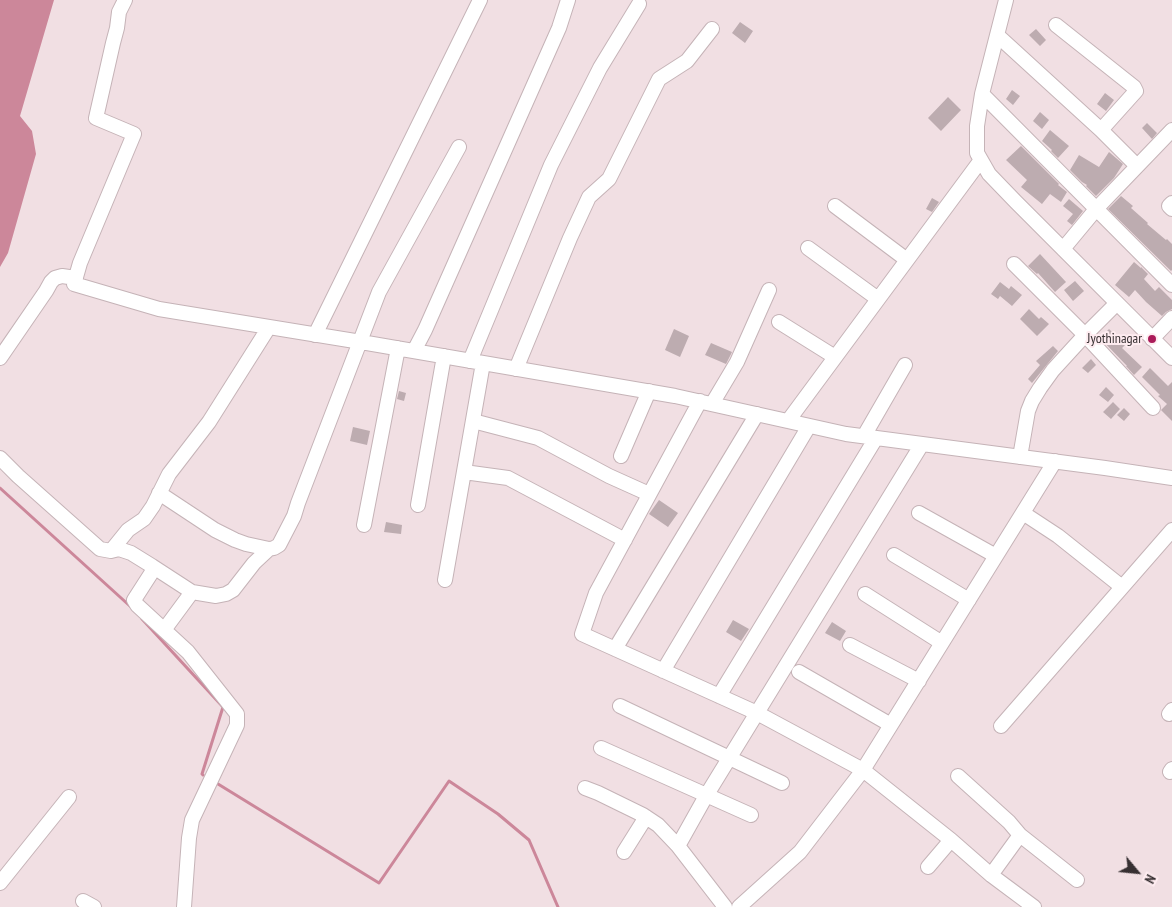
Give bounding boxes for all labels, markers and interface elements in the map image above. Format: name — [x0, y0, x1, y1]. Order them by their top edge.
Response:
place label: Jyothinagar — [1087, 331, 1142, 347]
marker: Jyothinagar — [1146, 333, 1158, 345]
north arrow — [1112, 847, 1162, 897]
text: N — [1141, 871, 1160, 887]

